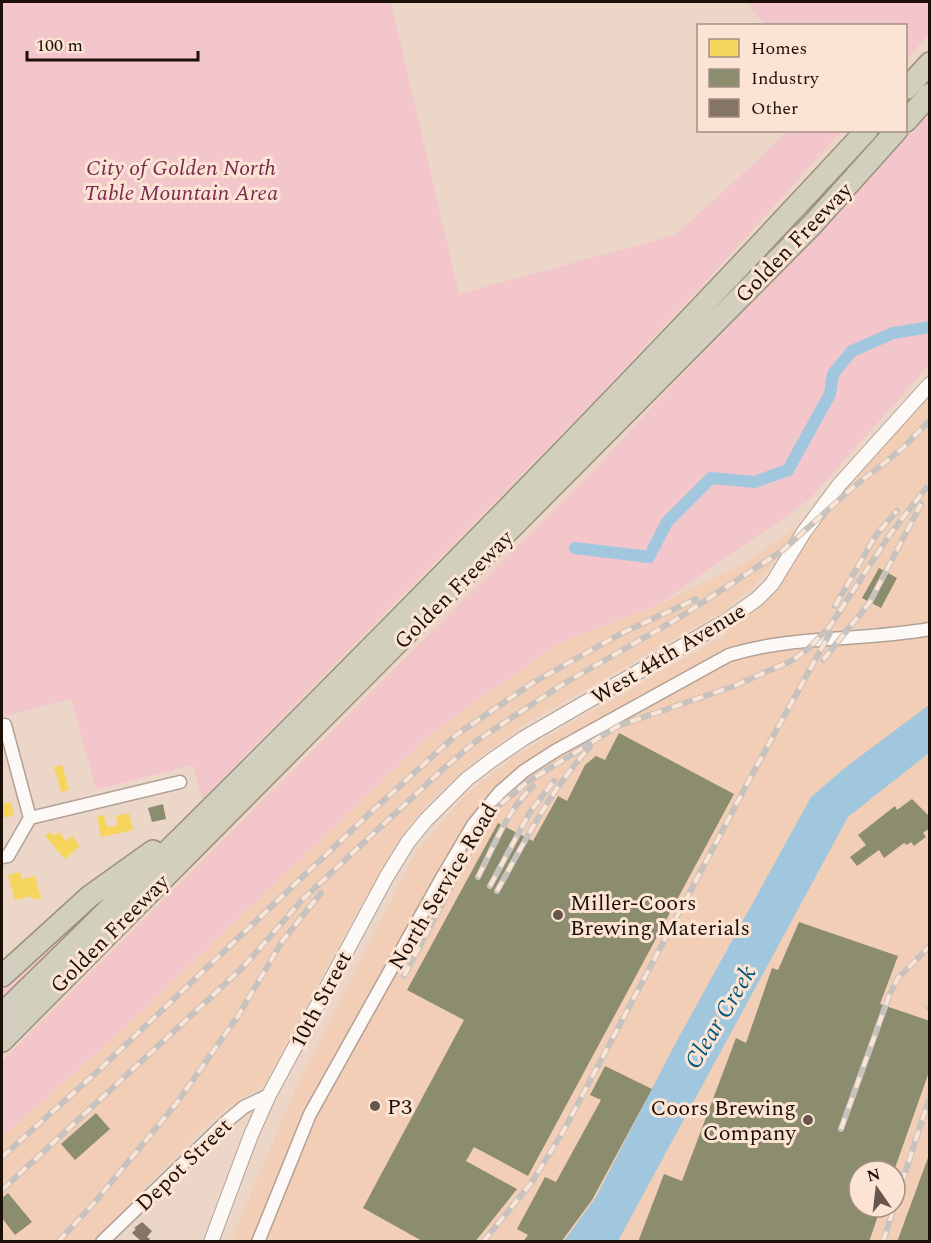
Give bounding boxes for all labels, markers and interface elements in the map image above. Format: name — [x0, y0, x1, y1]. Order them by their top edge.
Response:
scale bar — [27, 24, 198, 62]
legend — [697, 24, 907, 132]
text: 100 m — [36, 32, 83, 59]
text: Homes — [751, 35, 807, 62]
text: Industry — [751, 65, 820, 92]
text: Other — [751, 95, 798, 122]
park label: City of Golden North Table Mountain Area — [84, 152, 278, 210]
street label: Golden Freeway — [728, 174, 862, 311]
street label: Golden Freeway — [387, 522, 522, 657]
street label: West 44th Avenue — [585, 595, 752, 714]
street label: North Service Road — [380, 797, 506, 976]
street label: Golden Freeway — [43, 866, 178, 1001]
place label: Miller-Coors Brewing Materials — [570, 887, 750, 945]
marker: Miller-Coors Brewing Materials — [551, 908, 565, 922]
street label: 10th Street — [282, 945, 361, 1054]
water label: Clear Creek — [676, 959, 766, 1076]
place label: P3 — [387, 1091, 412, 1124]
place label: Coors Brewing Company — [650, 1092, 797, 1150]
marker: P3 — [368, 1099, 382, 1113]
street label: Depot Street — [128, 1110, 240, 1220]
marker: Coors Brewing Company — [801, 1113, 815, 1127]
north arrow — [847, 1159, 907, 1219]
text: N — [864, 1162, 883, 1189]

